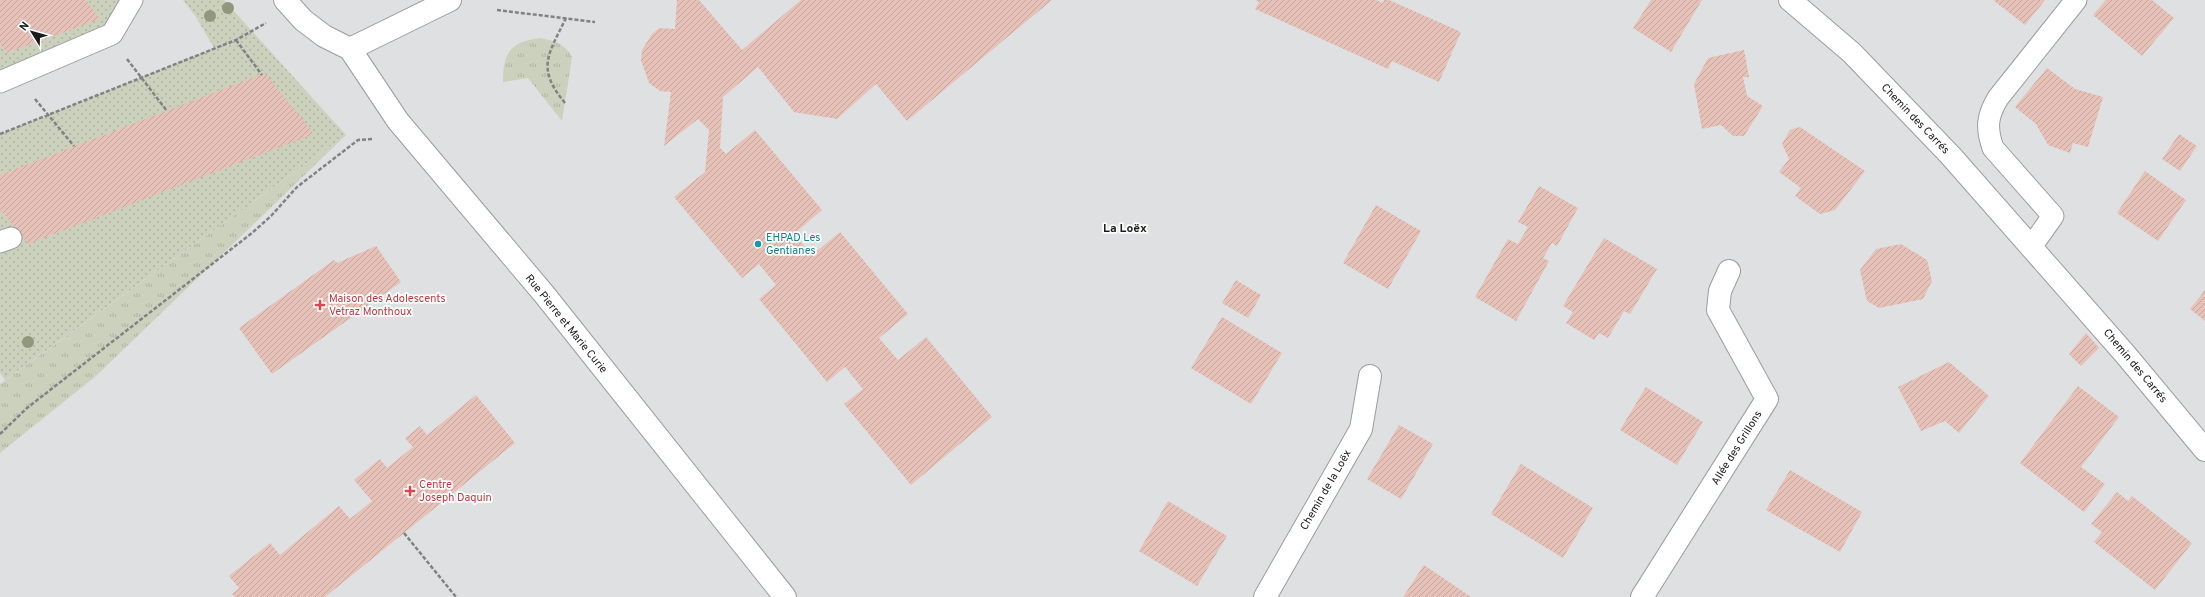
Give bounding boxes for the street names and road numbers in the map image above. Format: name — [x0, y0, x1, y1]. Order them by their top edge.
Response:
street label: Chemin des Carrés — [1878, 81, 1952, 157]
street label: Rue Pierre et Marie Curie — [522, 272, 610, 376]
street label: Chemin des Carrés — [2100, 326, 2170, 406]
street label: Allée des Grillons — [1708, 408, 1766, 488]
street label: Chemin de la Loëx — [1297, 447, 1355, 533]

